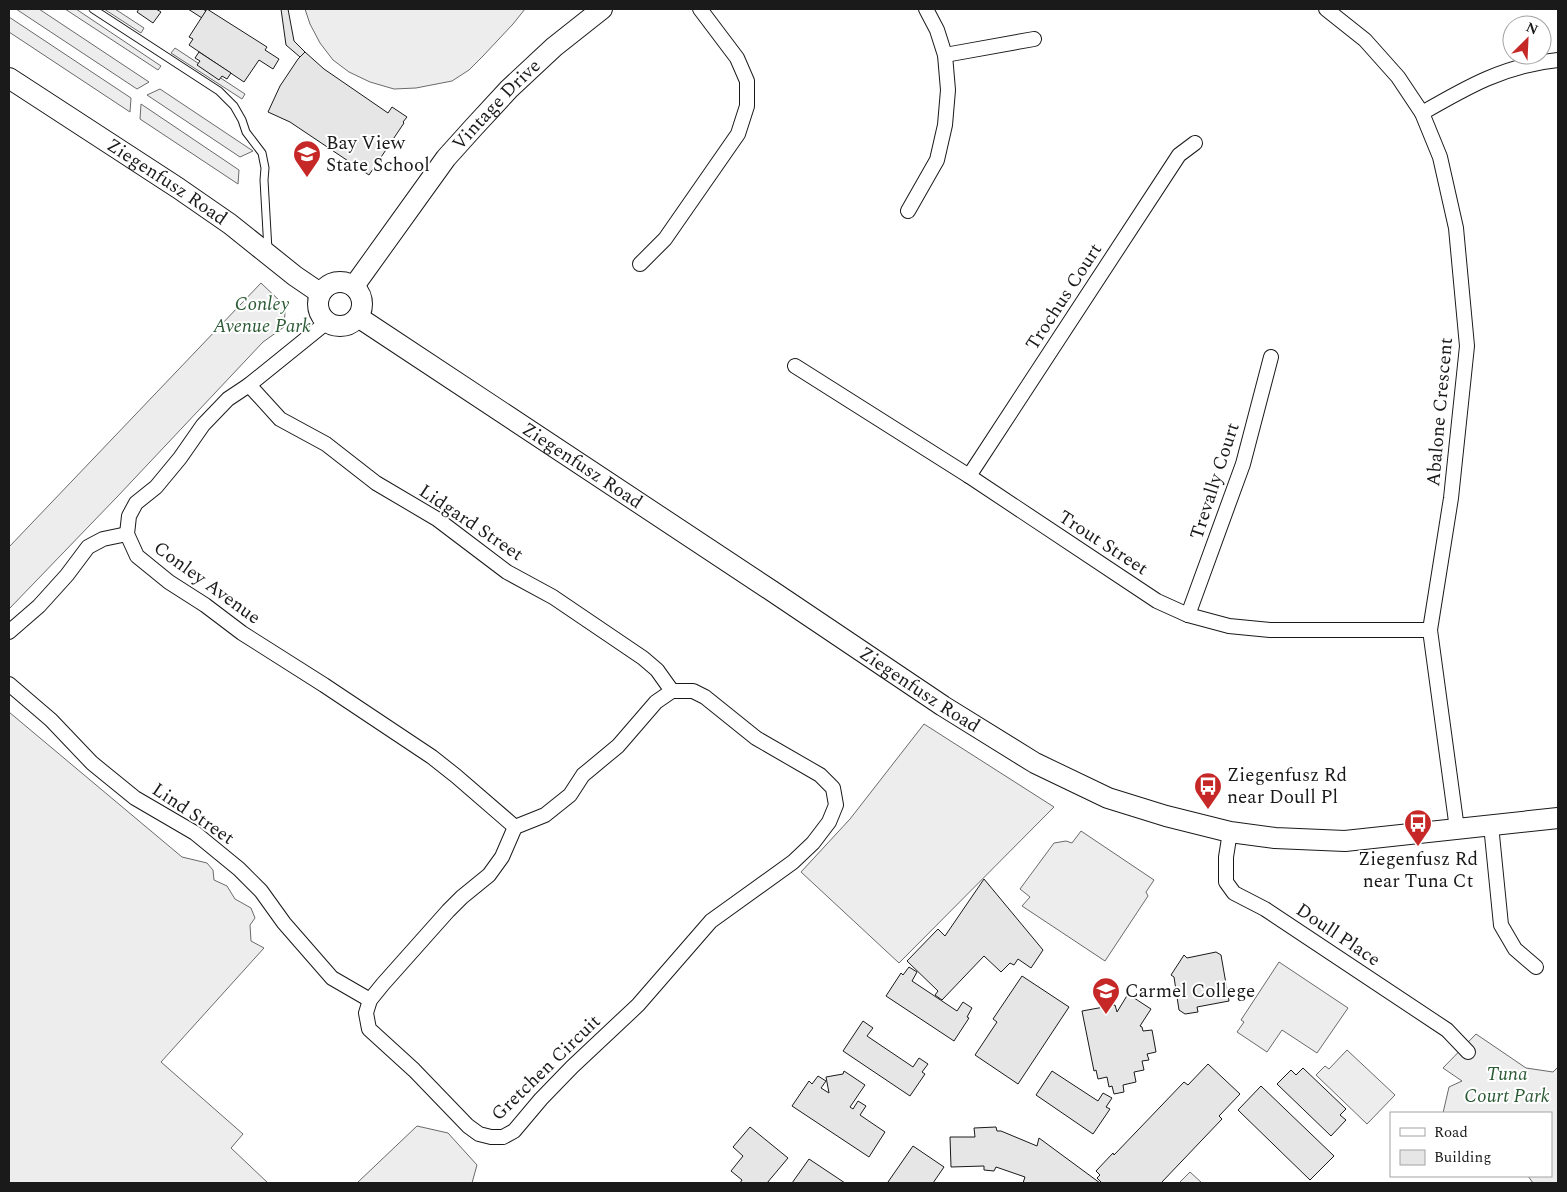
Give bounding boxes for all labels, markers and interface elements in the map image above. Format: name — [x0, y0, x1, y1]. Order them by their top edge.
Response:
north arrow — [1502, 15, 1552, 65]
text: N — [1523, 17, 1542, 40]
street label: Vintage Drive — [445, 52, 547, 157]
place label: Bay View State School — [326, 129, 430, 180]
street label: Ziegenfusz Road — [101, 131, 233, 233]
school or university icon: Bay View State School — [292, 139, 322, 178]
street label: Trochus Court — [1018, 237, 1110, 356]
park label: Conley Avenue Park — [212, 290, 311, 341]
street label: Abalone Crescent — [1419, 336, 1461, 488]
street label: Ziegenfusz Road — [516, 415, 649, 516]
street label: Trevally Court — [1182, 419, 1248, 543]
street label: Lidgard Street — [413, 477, 529, 569]
street label: Trout Street — [1052, 503, 1154, 583]
street label: Conley Avenue — [147, 534, 267, 632]
street label: Ziegenfusz Road — [853, 639, 986, 740]
place label: Ziegenfusz Rd near Doull Pl — [1227, 761, 1347, 812]
bus stop icon: Ziegenfusz Rd near Doull Pl — [1193, 771, 1223, 810]
street label: Lind Street — [146, 776, 240, 853]
bus stop icon: Ziegenfusz Rd near Tuna Ct — [1403, 808, 1433, 847]
place label: Ziegenfusz Rd near Tuna Ct — [1358, 845, 1478, 896]
street label: Doull Place — [1290, 896, 1386, 974]
school or university icon: Carmel College — [1091, 976, 1121, 1015]
place label: Carmel College — [1125, 977, 1255, 1006]
street label: Gretchen Circuit — [485, 1008, 608, 1128]
park label: Tuna Court Park — [1464, 1060, 1550, 1111]
legend — [1390, 1112, 1552, 1177]
text: Road — [1434, 1121, 1468, 1144]
text: Building — [1434, 1146, 1491, 1169]

